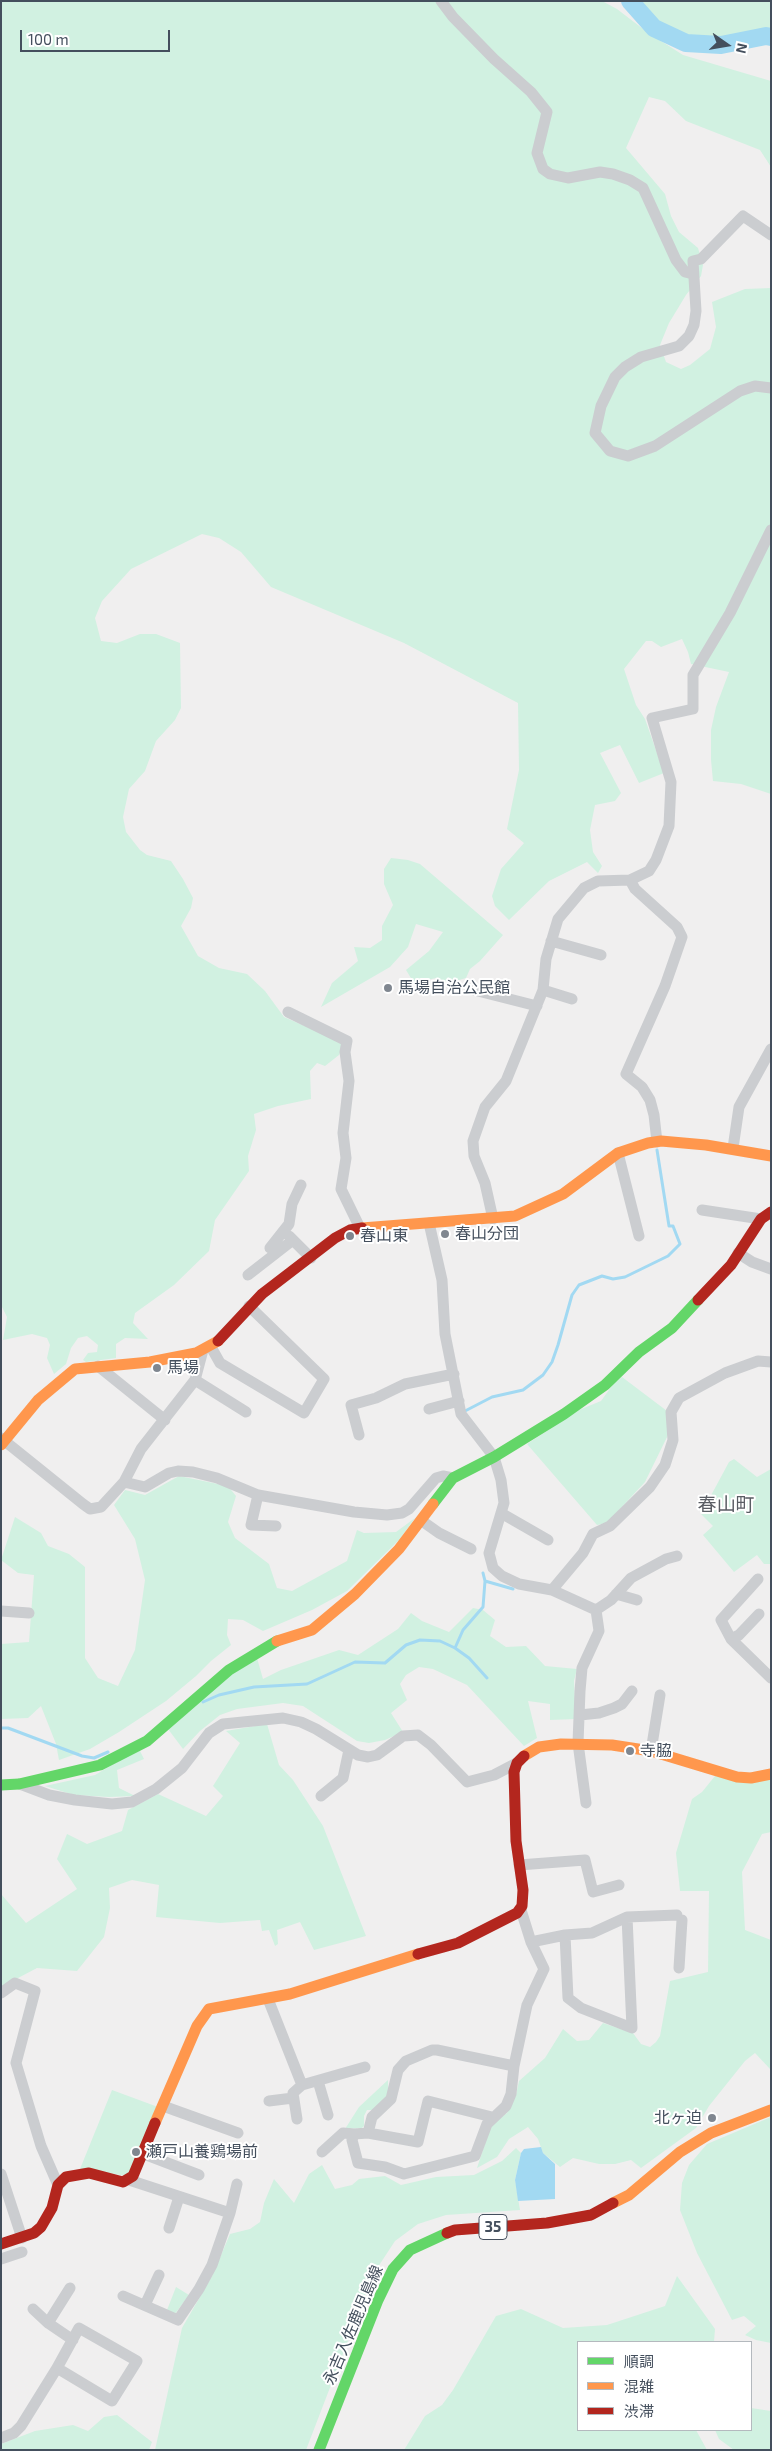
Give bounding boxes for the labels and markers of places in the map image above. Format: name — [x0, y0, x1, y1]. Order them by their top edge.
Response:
place label: 馬場自治公民館 — [398, 978, 510, 998]
marker: 馬場自治公民館 — [382, 982, 394, 994]
place label: 春山分団 — [455, 1224, 519, 1244]
place label: 春山東 — [360, 1226, 408, 1246]
marker: 春山分団 — [439, 1228, 451, 1240]
marker: 春山東 — [344, 1230, 356, 1242]
place label: 馬場 — [167, 1358, 199, 1378]
marker: 馬場 — [151, 1362, 163, 1374]
place label: 寺脇 — [640, 1741, 672, 1761]
marker: 寺脇 — [624, 1745, 636, 1757]
place label: 北ヶ迫 — [654, 2108, 702, 2128]
marker: 北ヶ迫 — [706, 2112, 718, 2124]
place label: 瀬戸山養鶏場前 — [146, 2142, 258, 2162]
marker: 瀬戸山養鶏場前 — [130, 2146, 142, 2158]

